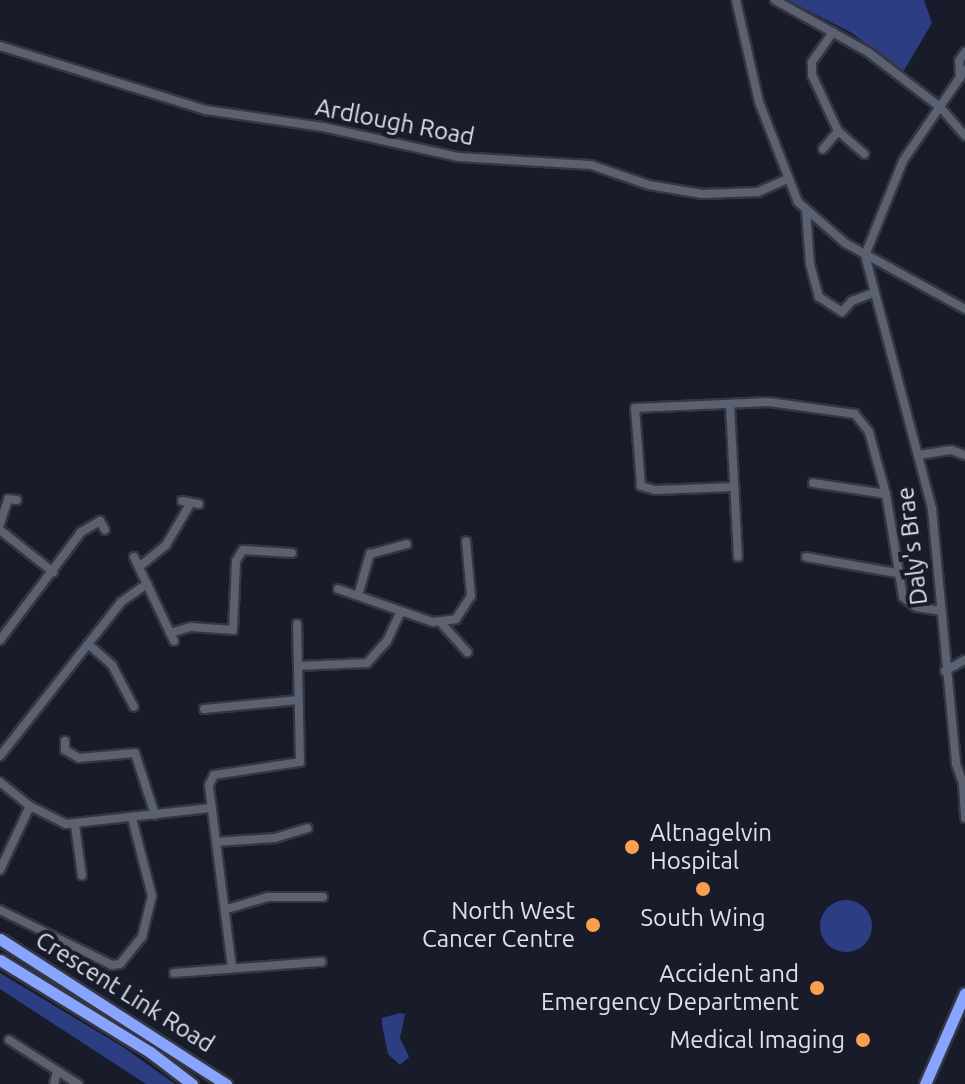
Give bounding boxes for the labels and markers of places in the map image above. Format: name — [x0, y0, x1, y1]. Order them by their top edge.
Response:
place label: Altnagelvin Hospital — [650, 819, 772, 875]
marker: Altnagelvin Hospital — [621, 836, 643, 858]
marker: South Wing — [692, 878, 714, 900]
place label: North West Cancer Centre — [422, 897, 575, 953]
place label: South Wing — [641, 904, 765, 932]
marker: North West Cancer Centre — [582, 914, 604, 936]
place label: Accident and Emergency Department — [541, 960, 799, 1016]
marker: Accident and Emergency Department — [806, 977, 828, 999]
place label: Medical Imaging — [669, 1026, 845, 1054]
marker: Medical Imaging — [852, 1029, 874, 1051]

